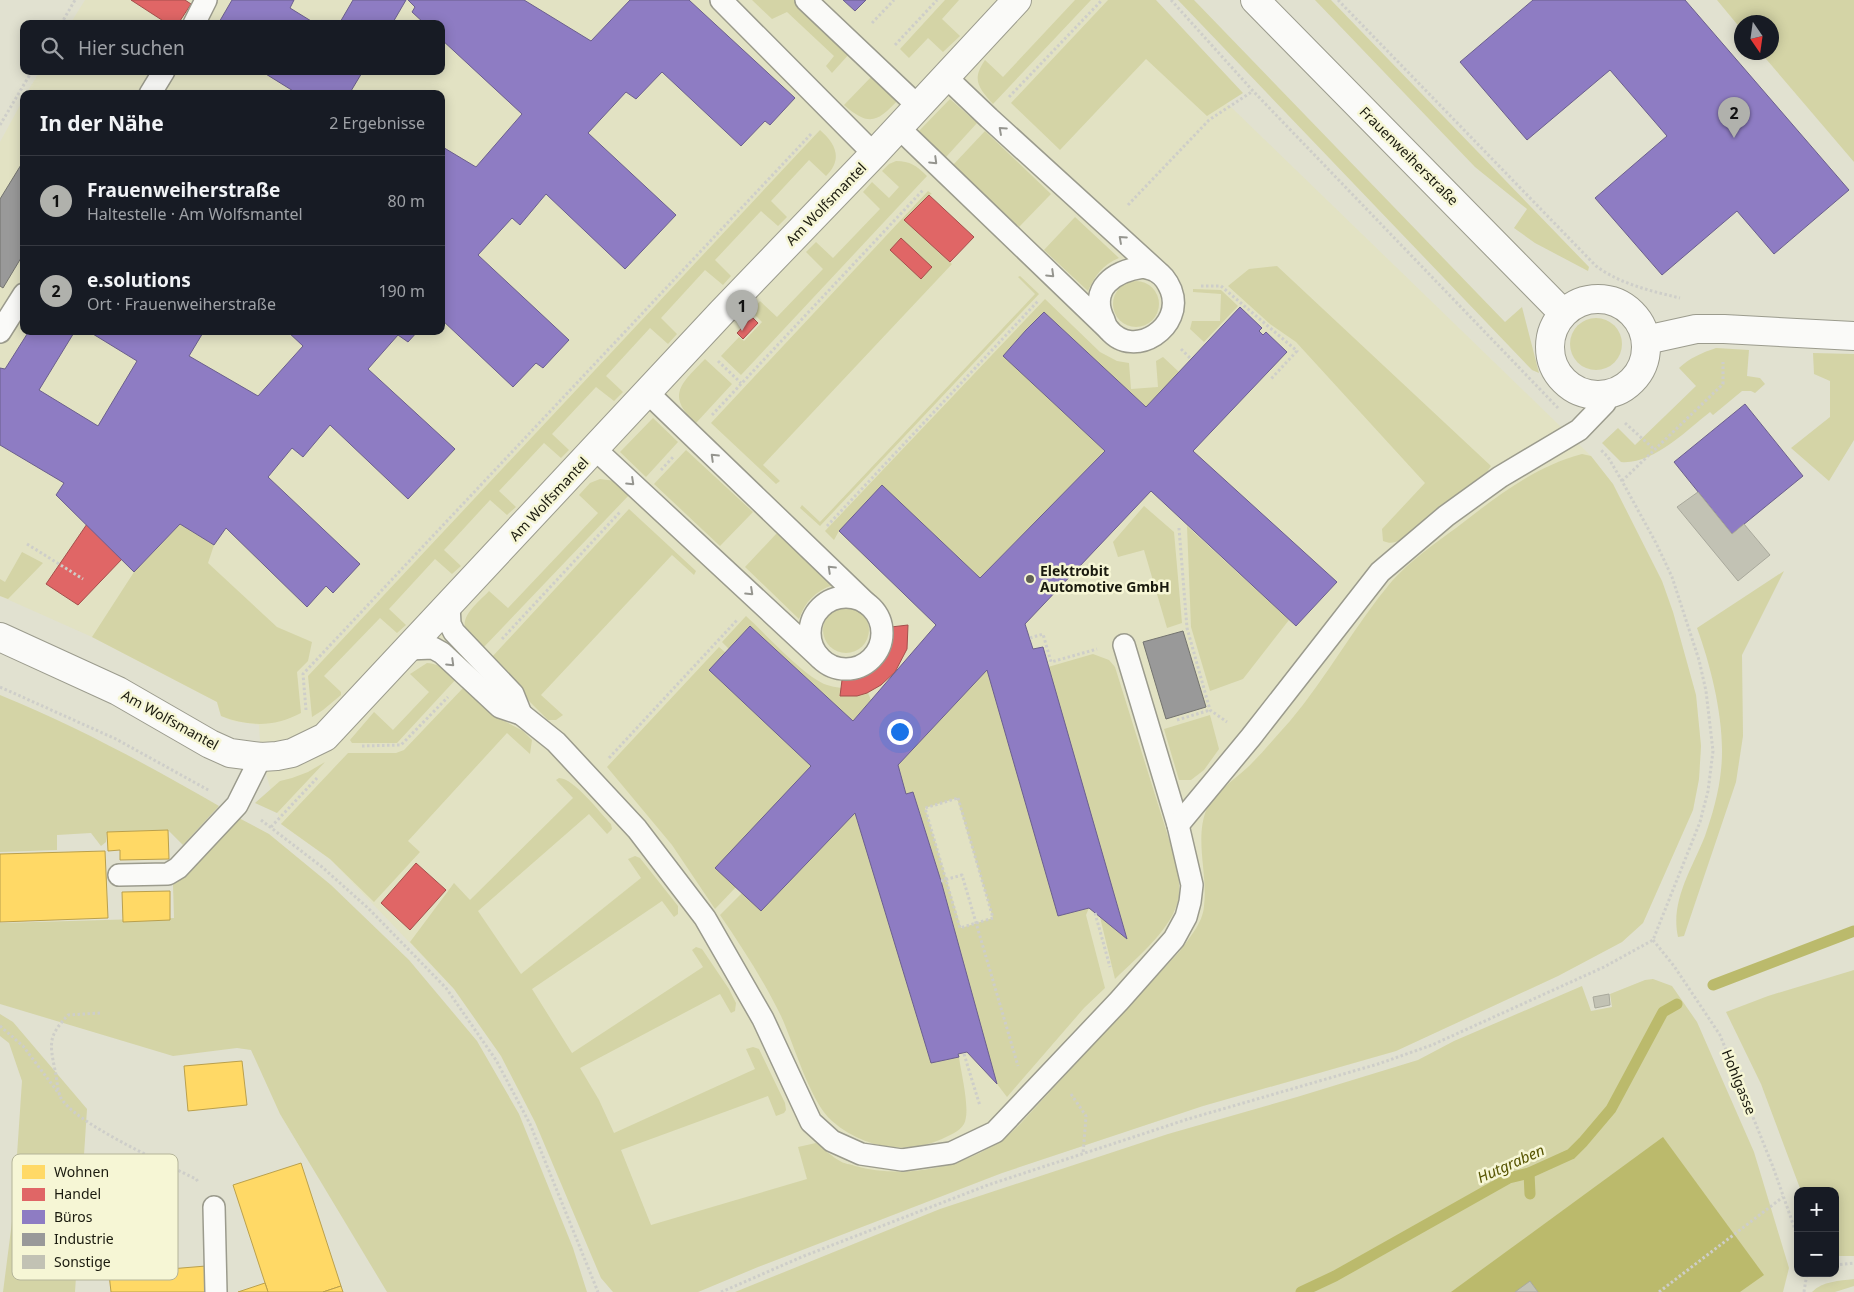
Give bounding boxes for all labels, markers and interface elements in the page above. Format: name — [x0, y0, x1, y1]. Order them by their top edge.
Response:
north arrow — [1734, 15, 1779, 60]
search box — [20, 20, 445, 75]
icon: search — [38, 34, 66, 62]
text: Hier suchen — [78, 35, 185, 61]
pin: 2 — [1718, 97, 1750, 138]
street label: Frauenweiherstraße — [1356, 102, 1463, 209]
text: In der Nähe — [40, 109, 164, 137]
text: 2 Ergebnisse — [329, 112, 425, 134]
one-way arrow — [998, 127, 1007, 136]
one-way arrow — [928, 156, 937, 165]
street label: Am Wolfsmantel — [781, 158, 870, 249]
text: Frauenweiherstraße — [87, 177, 280, 203]
text: 1 — [51, 190, 61, 212]
text: 80 m — [388, 190, 425, 212]
text: Haltestelle · Am Wolfsmantel — [87, 203, 303, 225]
one-way arrow — [1118, 236, 1127, 245]
text: e.solutions — [87, 267, 191, 293]
one-way arrow — [1045, 269, 1054, 278]
text: 2 — [51, 280, 61, 302]
text: 190 m — [378, 280, 425, 302]
pin: 1 — [726, 290, 758, 331]
text: Ort · Frauenweiherstraße — [87, 293, 276, 315]
street label: Am Wolfsmantel — [505, 453, 592, 545]
one-way arrow — [711, 453, 720, 462]
one-way arrow — [625, 476, 634, 485]
place label: Elektrobit Automotive GmbH — [1040, 561, 1170, 596]
one-way arrow — [828, 566, 837, 575]
marker: Elektrobit Automotive GmbH — [1024, 573, 1036, 585]
one-way arrow — [744, 586, 753, 595]
one-way arrow — [446, 657, 455, 666]
street label: Am Wolfsmantel — [118, 685, 222, 754]
your location — [887, 719, 913, 745]
street label: Hohlgasse — [1718, 1046, 1761, 1117]
water label: Hutgraben — [1474, 1139, 1547, 1187]
legend — [12, 1154, 178, 1280]
text: Wohnen — [54, 1162, 109, 1181]
text: Handel — [54, 1184, 101, 1203]
map controls — [1794, 1187, 1839, 1277]
button: + — [1794, 1187, 1839, 1232]
text: Büros — [54, 1207, 93, 1226]
text: Industrie — [54, 1229, 114, 1248]
button: − — [1794, 1232, 1839, 1277]
text: Sonstige — [54, 1252, 111, 1271]

